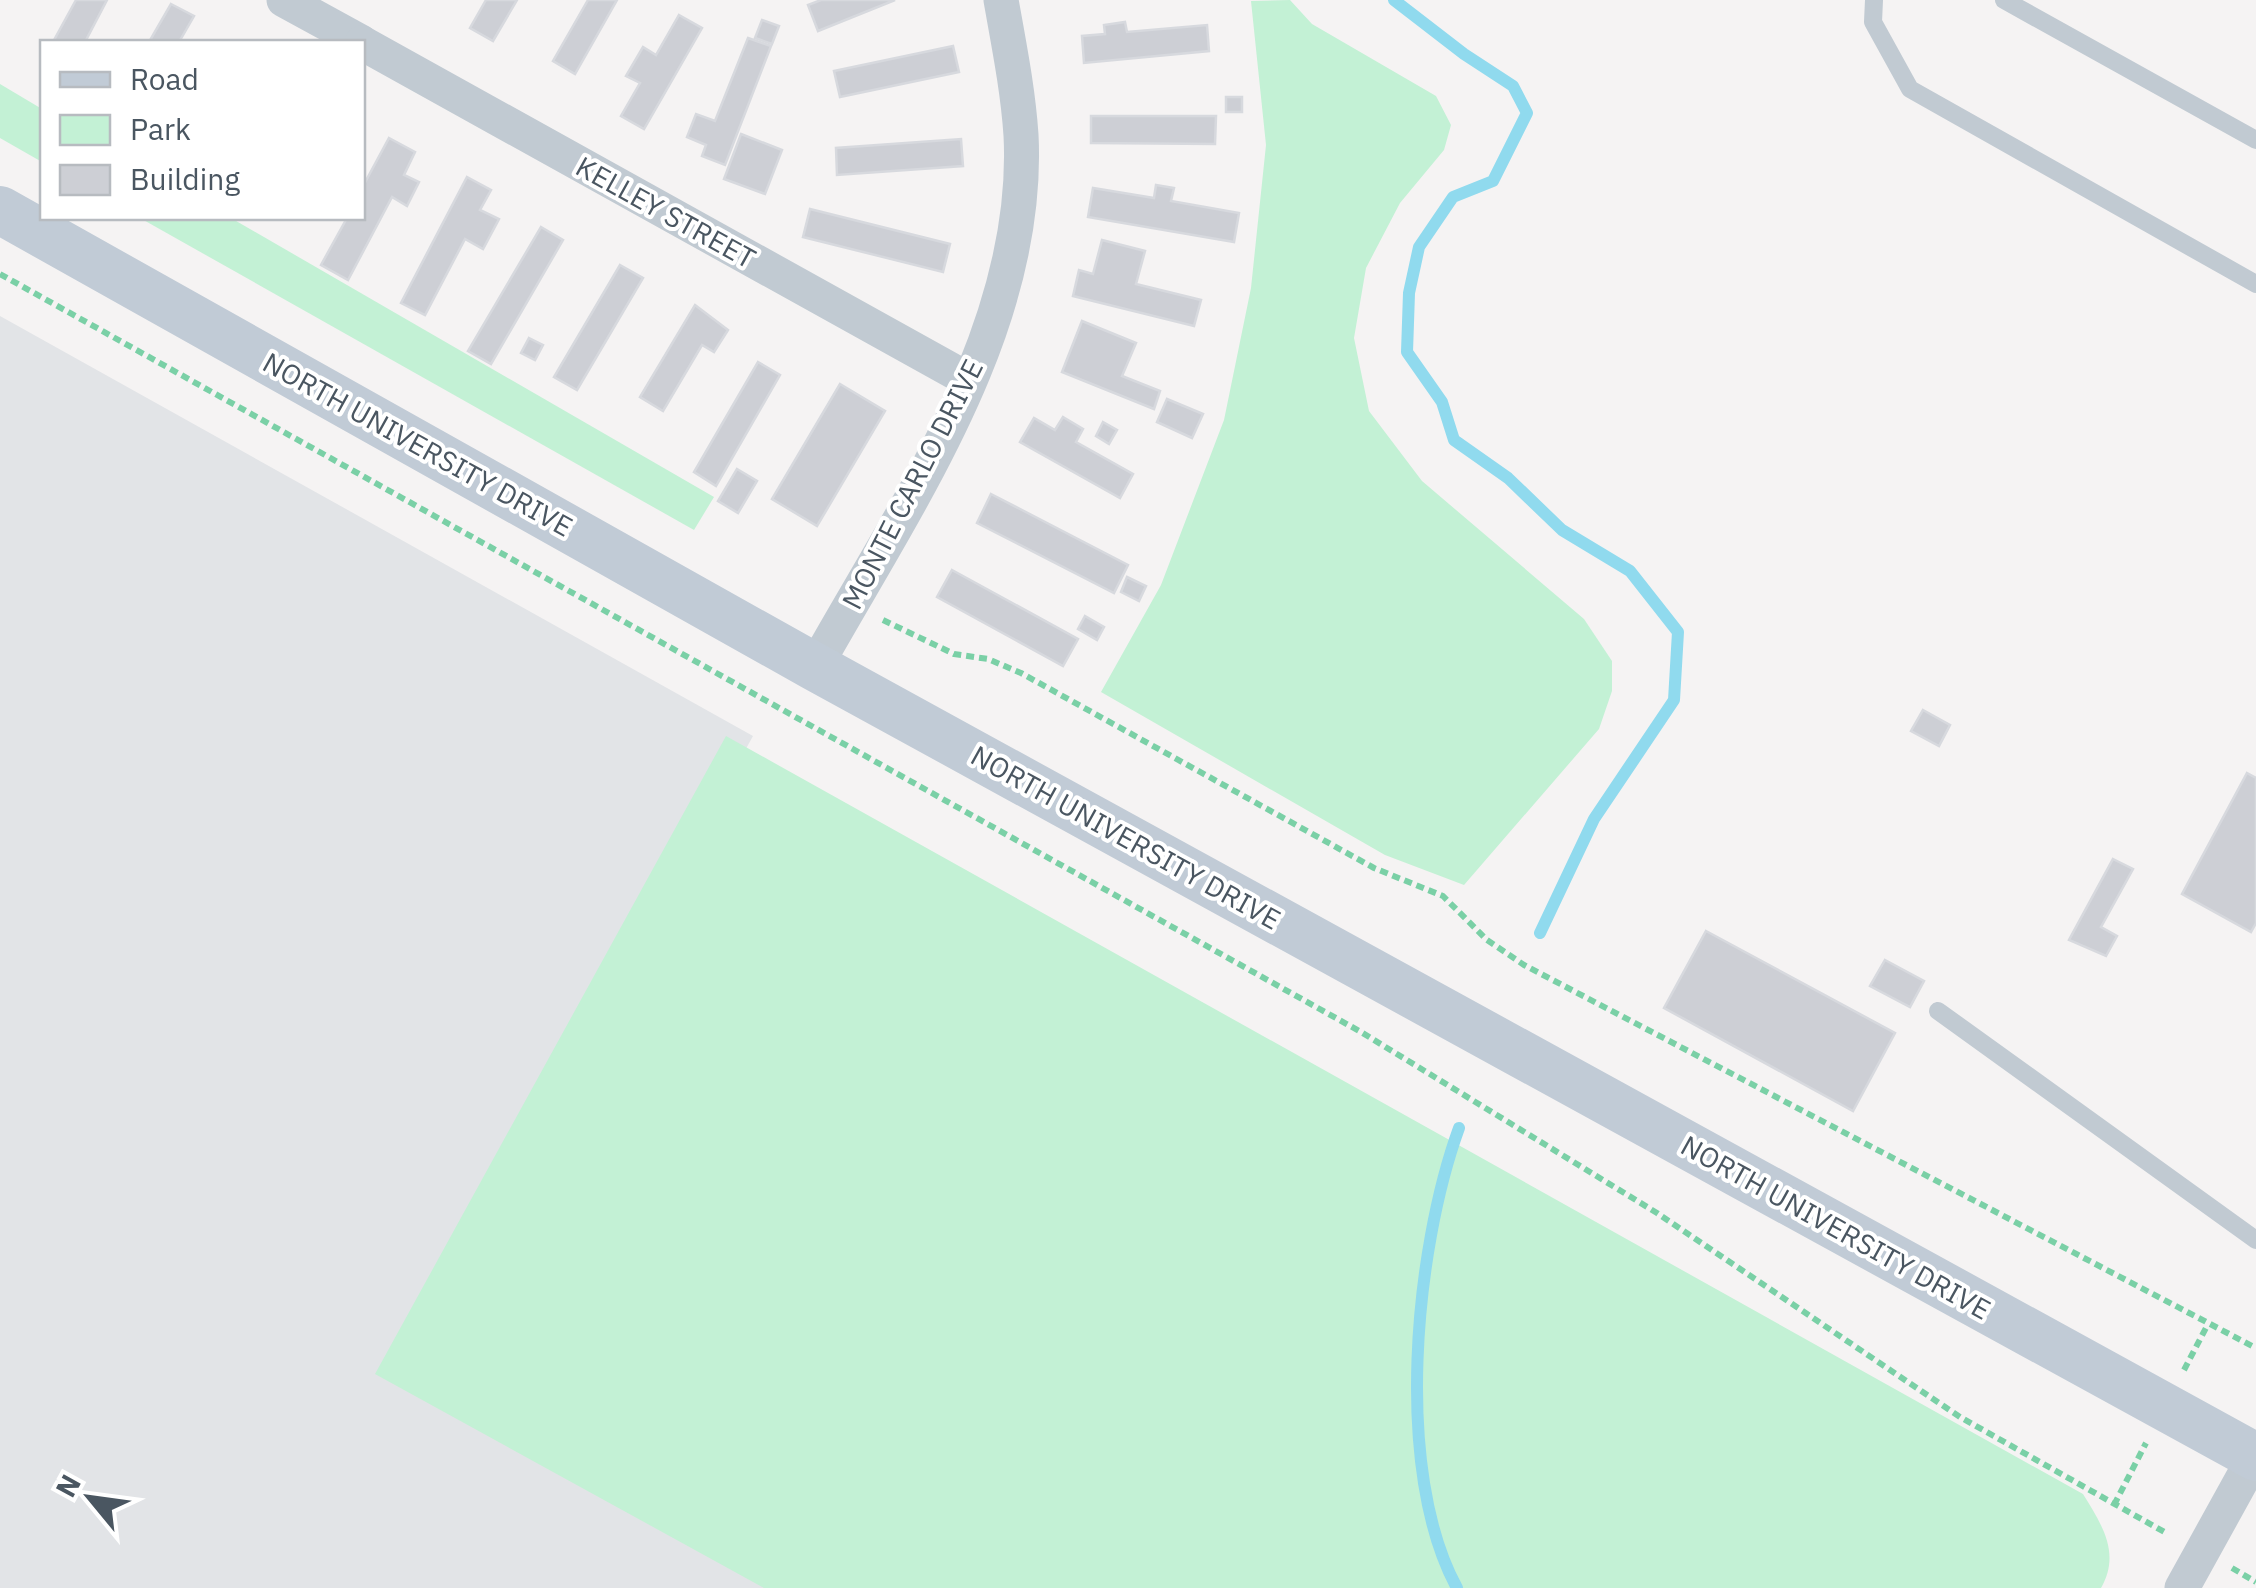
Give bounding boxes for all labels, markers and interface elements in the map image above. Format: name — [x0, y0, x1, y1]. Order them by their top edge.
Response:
legend — [40, 40, 365, 220]
text: Road — [130, 59, 199, 98]
text: Park — [130, 109, 191, 148]
street label: KELLEY STREET — [570, 147, 762, 277]
text: Building — [130, 159, 240, 198]
street label: NORTH UNIVERSITY DRIVE — [257, 343, 579, 545]
street label: MONTE CARLO DRIVE — [833, 353, 991, 615]
street label: NORTH UNIVERSITY DRIVE — [965, 736, 1287, 938]
street label: NORTH UNIVERSITY DRIVE — [1675, 1126, 1997, 1328]
north arrow — [40, 1448, 140, 1548]
text: N — [47, 1468, 89, 1503]

